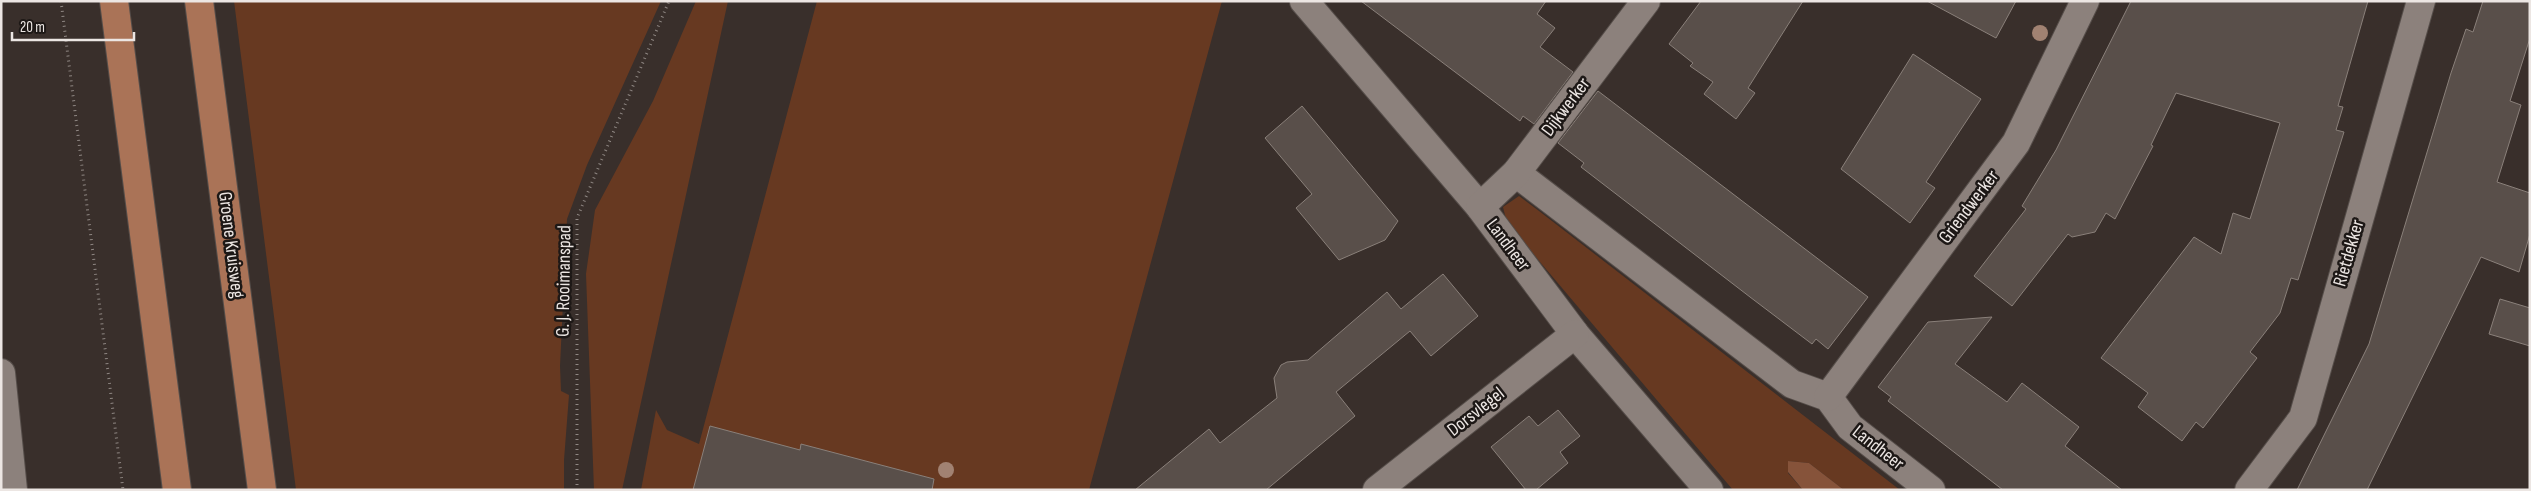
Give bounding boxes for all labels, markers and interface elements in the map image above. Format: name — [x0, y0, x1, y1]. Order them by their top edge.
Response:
scale bar — [12, 10, 135, 42]
text: 20 m — [20, 18, 45, 37]
street label: Dijkwerker — [1537, 73, 1596, 141]
street label: Griendwerker — [1934, 165, 2004, 248]
street label: Groene Kruisweg — [213, 190, 249, 300]
street label: Landheer — [1481, 214, 1535, 276]
street label: Rietdekker — [2329, 216, 2370, 289]
street label: G. J. Rooimanspad — [552, 225, 576, 337]
street label: Dorsvlegel — [1443, 383, 1509, 441]
street label: Landheer — [1848, 421, 1909, 476]

